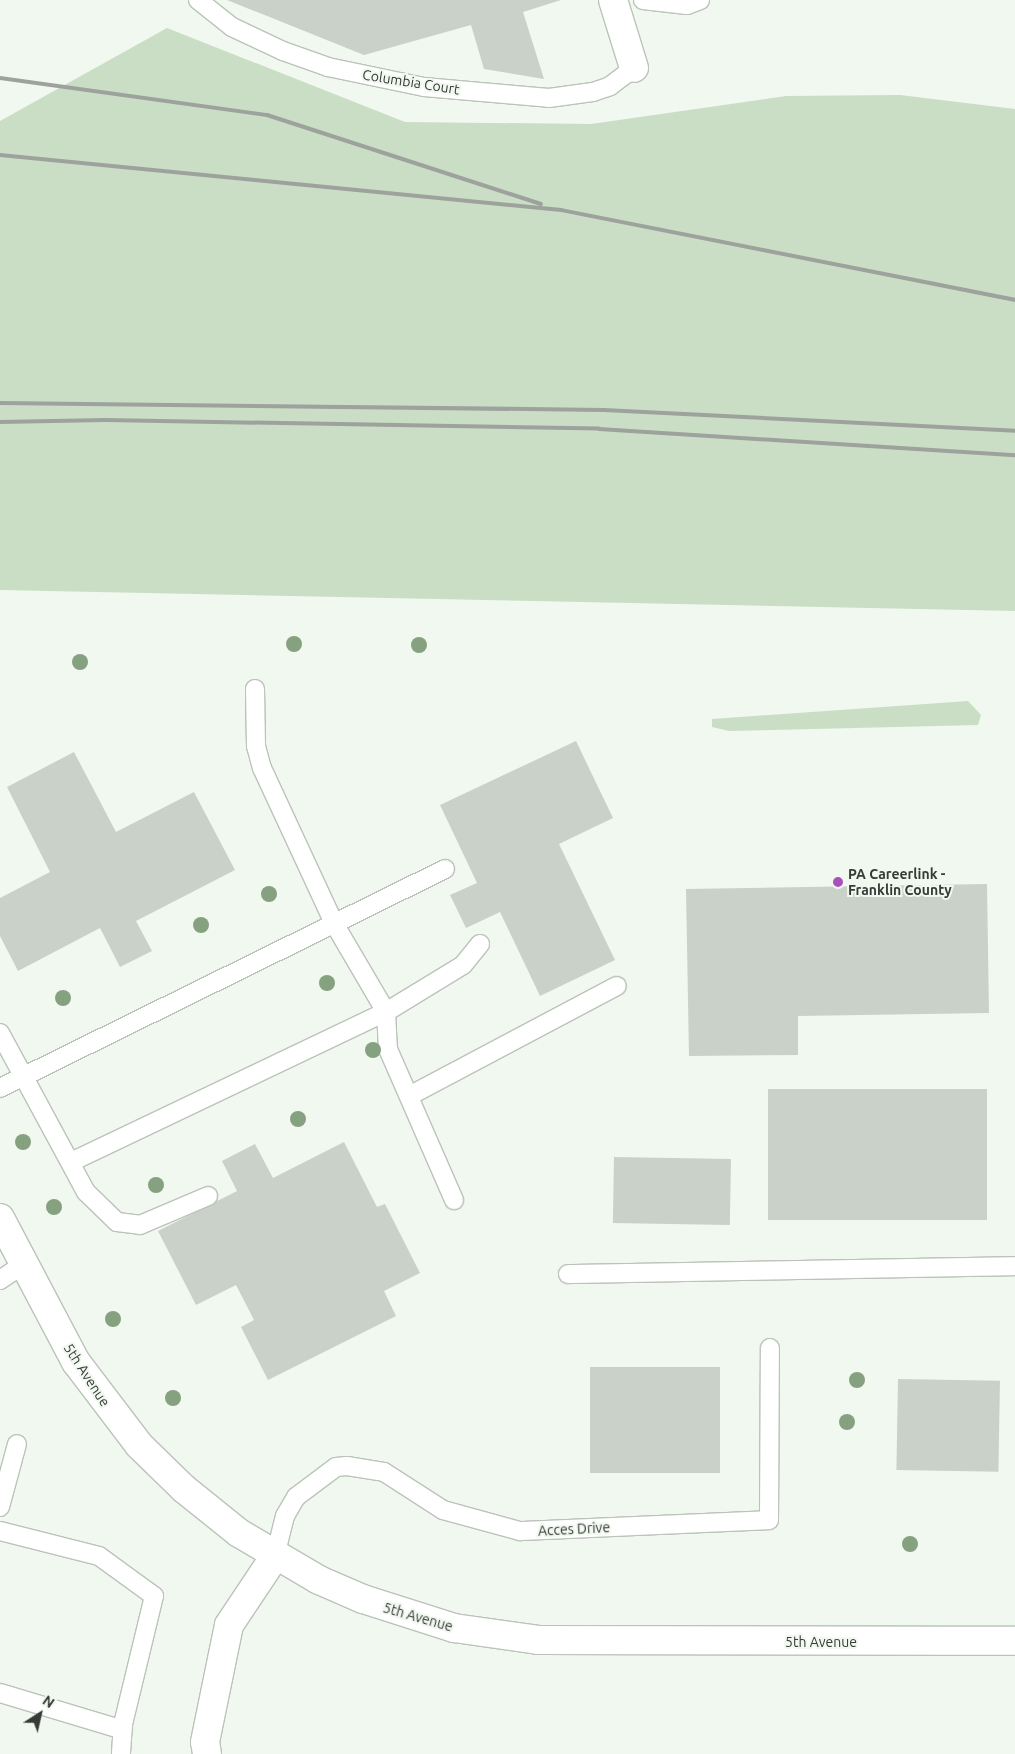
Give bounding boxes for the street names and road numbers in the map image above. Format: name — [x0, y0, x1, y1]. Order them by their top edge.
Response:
street label: Columbia Court — [361, 66, 461, 98]
street label: 5th Avenue — [60, 1340, 114, 1410]
street label: Acces Drive — [538, 1519, 610, 1539]
street label: 5th Avenue — [381, 1599, 455, 1635]
street label: 5th Avenue — [785, 1634, 857, 1650]

